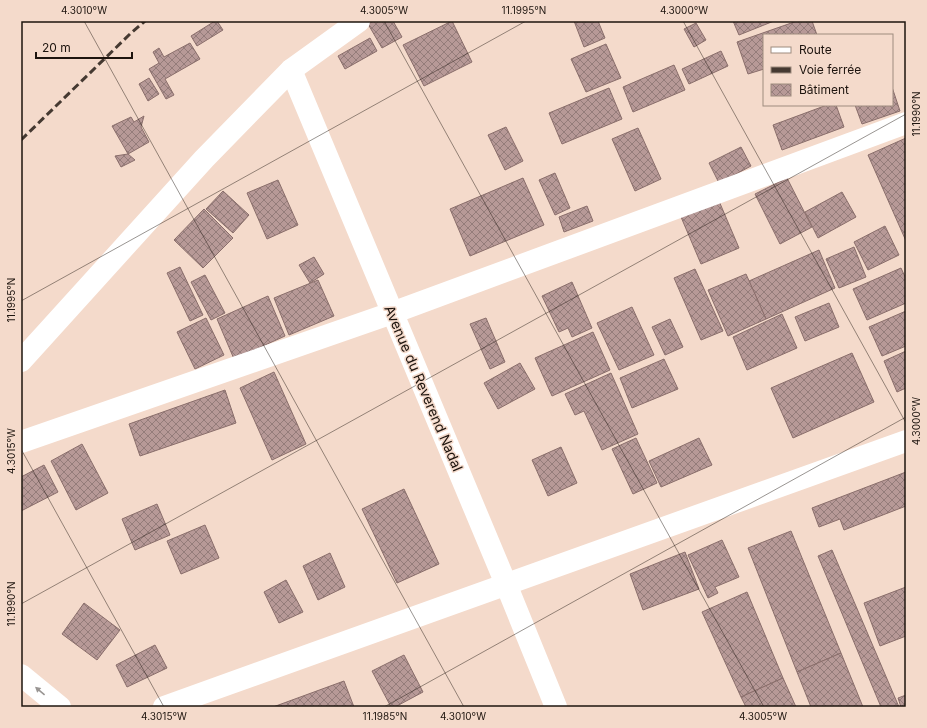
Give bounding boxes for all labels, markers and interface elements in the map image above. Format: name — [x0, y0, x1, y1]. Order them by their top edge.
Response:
text: 4.3010°W — [61, 4, 107, 16]
text: 4.3005°W — [360, 4, 408, 16]
text: 11.1995°N — [502, 4, 546, 16]
text: 4.3000°W — [660, 4, 708, 16]
scale bar — [36, 34, 132, 60]
legend — [763, 34, 893, 106]
text: 20 m — [42, 40, 71, 55]
text: Route — [799, 42, 832, 57]
text: Voie ferrée — [799, 62, 861, 77]
text: Bâtiment — [799, 82, 849, 97]
text: 11.1990°N — [910, 91, 922, 137]
text: 11.1995°N — [5, 278, 17, 322]
street label: Avenue du Reverend Nadal — [381, 302, 467, 474]
text: 4.3000°W — [910, 397, 922, 445]
text: 4.3015°W — [5, 428, 17, 474]
text: 11.1990°N — [5, 581, 17, 627]
one-way arrow — [35, 687, 46, 695]
text: 4.3015°W — [141, 710, 187, 722]
text: 11.1985°N — [363, 710, 407, 722]
text: 4.3010°W — [440, 710, 486, 722]
text: 4.3005°W — [739, 710, 787, 722]

